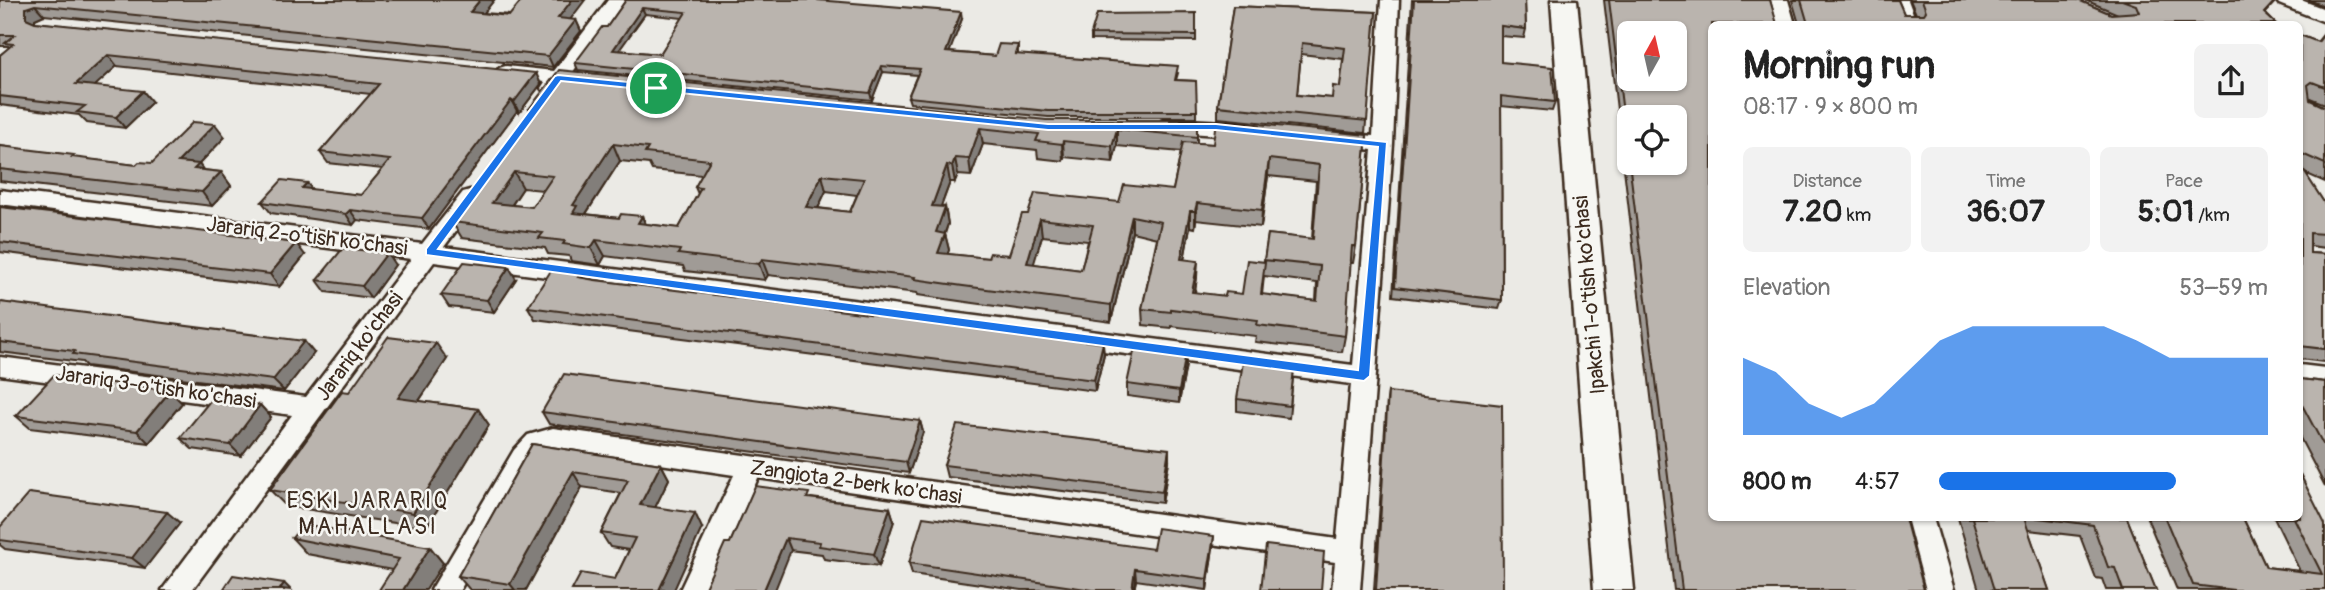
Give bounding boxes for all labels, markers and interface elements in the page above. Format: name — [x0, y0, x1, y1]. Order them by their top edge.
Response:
north arrow — [1617, 21, 1687, 91]
map controls — [1617, 21, 1687, 175]
text: Morning run — [1743, 42, 1935, 90]
button: share — [2194, 44, 2268, 118]
pin — [626, 58, 686, 118]
icon: arrive — [637, 69, 675, 107]
text: 08:17 · 9 × 800 m — [1743, 92, 1918, 121]
button: locate — [1617, 105, 1687, 175]
text: Distance — [1792, 169, 1862, 193]
text: Time — [1986, 169, 2025, 193]
text: Pace — [2165, 169, 2203, 193]
text: 7.20 — [1783, 193, 1843, 230]
text: 36:07 — [1966, 193, 2045, 230]
text: 5:01 — [2138, 193, 2194, 230]
street label: Ipakchi 1-o'tish ko'chasi — [1567, 194, 1612, 396]
text: km — [1843, 203, 1871, 227]
text: /km — [2194, 203, 2230, 227]
street label: Jarariq 2-o'tish ko'chasi — [205, 211, 409, 262]
text: Elevation — [1743, 273, 1831, 302]
text: 53–59 m — [2179, 273, 2268, 302]
street label: Jarariq ko'chasi — [309, 286, 410, 406]
street label: Jarariq 3-o'tish ko'chasi — [54, 360, 258, 415]
street label: Zangiota 2-berk ko'chasi — [748, 454, 964, 511]
text: 800 m — [1743, 467, 1811, 496]
text: 4:57 — [1855, 467, 1899, 496]
district label: ESKI JARARIQ MAHALLASI — [287, 486, 449, 541]

